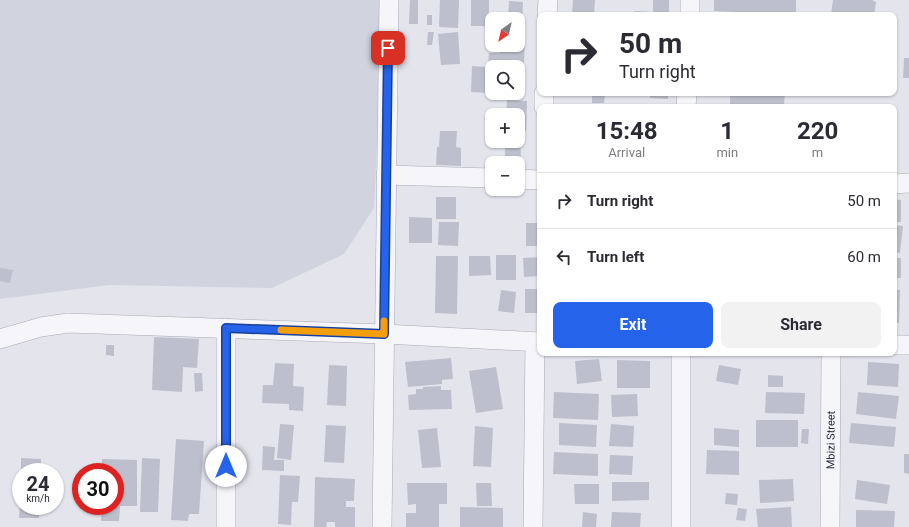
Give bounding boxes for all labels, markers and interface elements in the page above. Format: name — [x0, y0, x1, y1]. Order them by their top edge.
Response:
north arrow — [485, 12, 525, 52]
map controls — [485, 12, 525, 196]
text: 50 m — [619, 27, 682, 60]
icon: right — [553, 28, 605, 80]
pin — [371, 31, 405, 65]
icon: arrive — [377, 37, 399, 59]
button: search — [485, 60, 525, 100]
text: Turn right — [619, 61, 696, 82]
button: + — [485, 108, 525, 148]
text: 15:48 — [596, 117, 658, 145]
text: 1 — [720, 117, 734, 145]
text: 220 — [797, 117, 838, 145]
text: Arrival — [608, 145, 645, 160]
text: min — [716, 145, 738, 160]
text: m — [812, 145, 823, 160]
button: − — [485, 156, 525, 196]
icon: right — [553, 190, 575, 212]
text: Turn right — [587, 192, 653, 210]
text: 50 m — [847, 192, 881, 210]
icon: left — [553, 246, 575, 268]
text: Turn left — [587, 248, 644, 266]
text: 60 m — [847, 248, 881, 266]
button: Exit — [553, 302, 713, 348]
button: Share — [721, 302, 881, 348]
street label: Mbizi Street — [824, 410, 838, 469]
position arrow — [205, 445, 247, 487]
speed limit sign: 30 — [72, 463, 124, 515]
text: 24 — [27, 472, 49, 496]
text: km/h — [26, 493, 50, 504]

